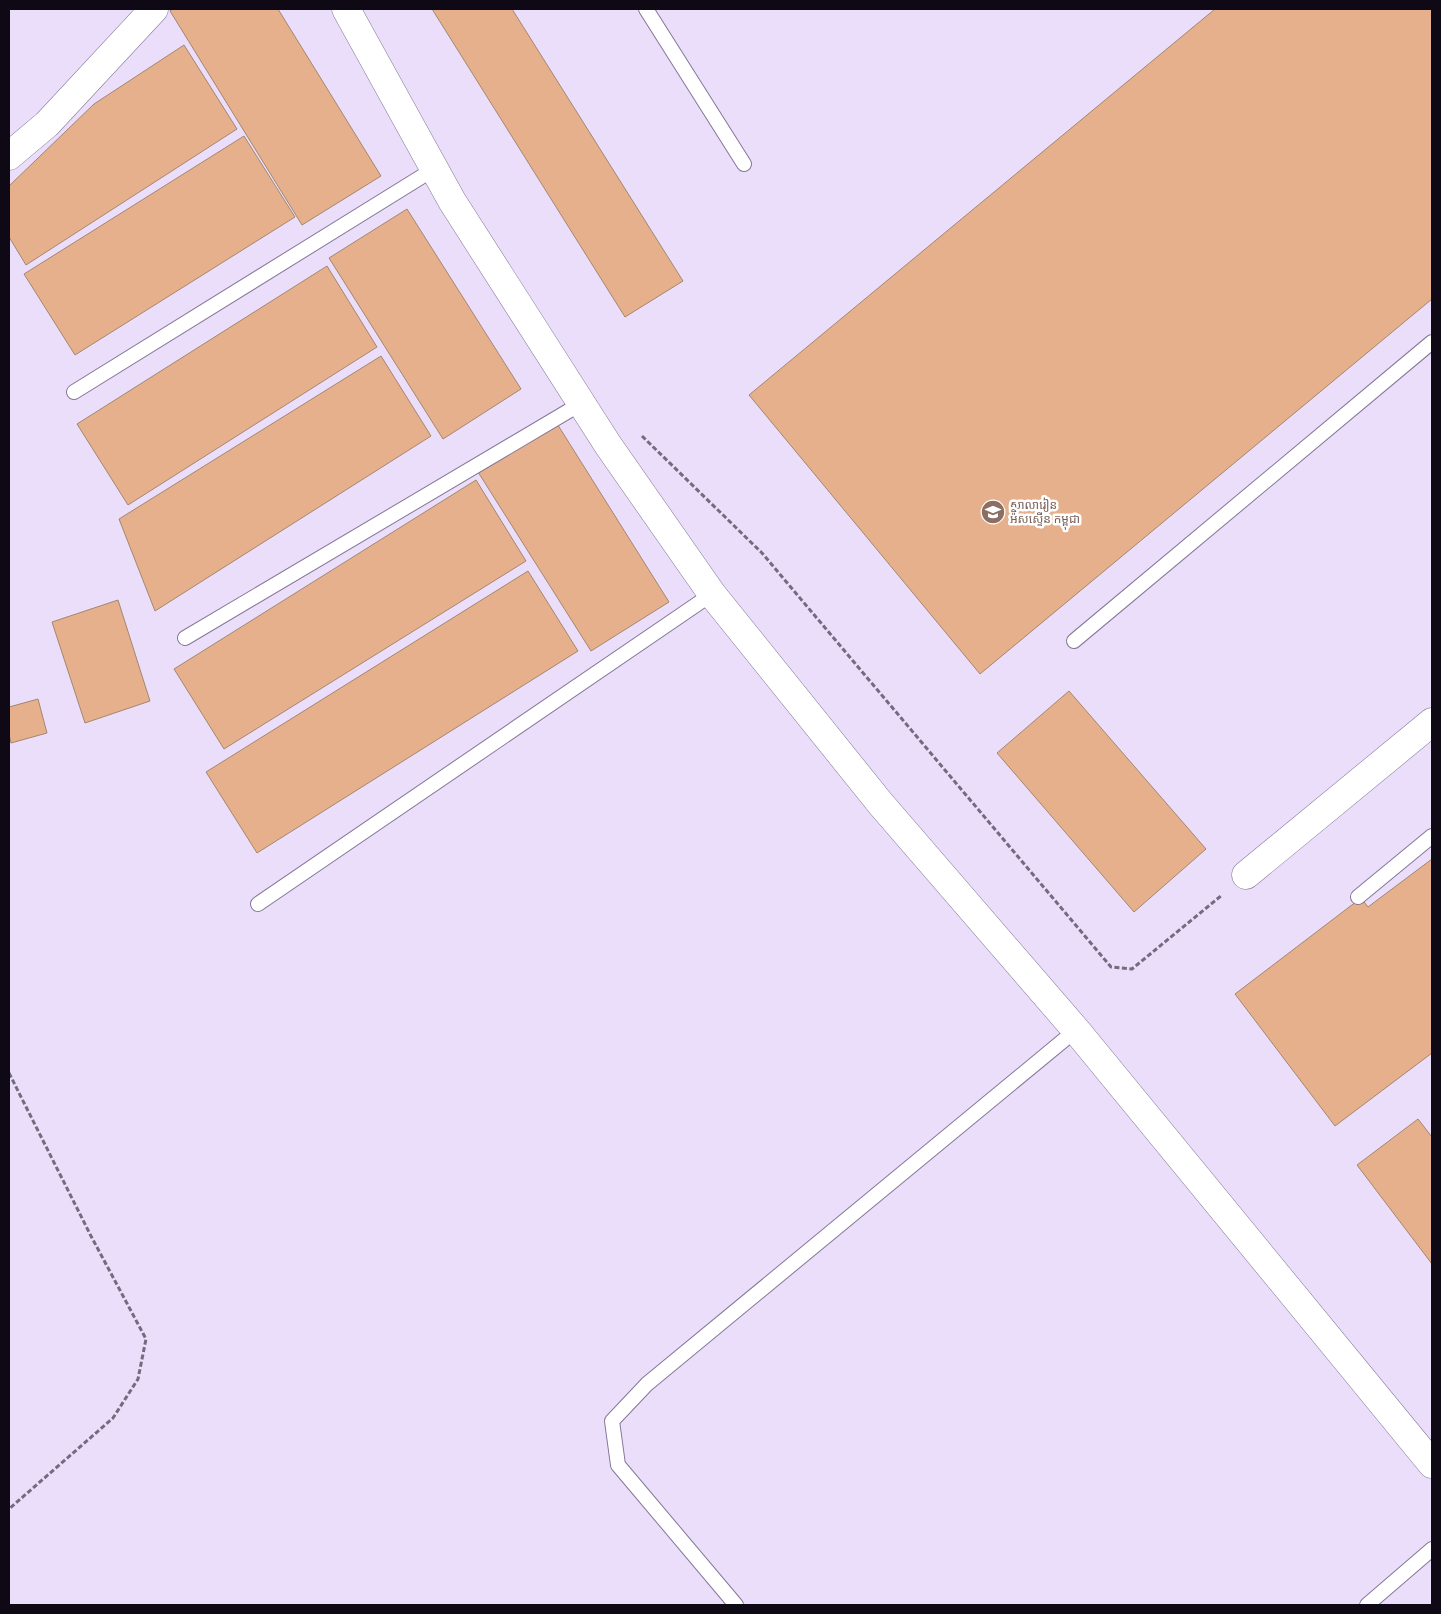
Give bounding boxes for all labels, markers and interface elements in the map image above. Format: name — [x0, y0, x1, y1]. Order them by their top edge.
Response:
place label: សាលារៀន អ៉ិសស្ទើន កម្ពុជា — [1010, 497, 1080, 530]
school or university icon: សាលារៀន អ៉ិសស្ទើន កម្ពុជា — [980, 499, 1006, 525]

